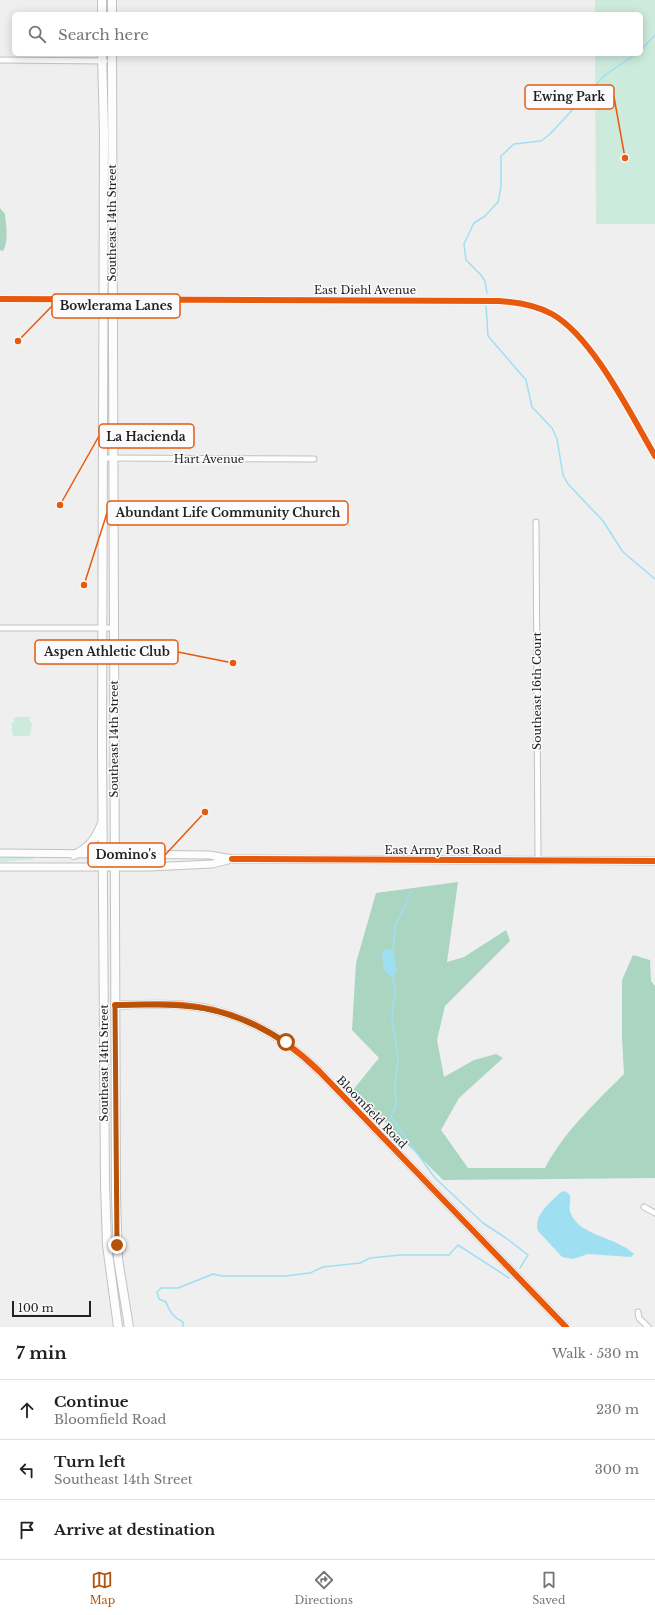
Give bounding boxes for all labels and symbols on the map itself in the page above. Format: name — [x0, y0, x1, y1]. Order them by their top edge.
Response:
callout: Ewing Park — [525, 85, 614, 109]
text: Ewing Park — [533, 89, 606, 104]
street label: Southeast 14th Street — [105, 163, 119, 282]
street label: East Diehl Avenue — [314, 283, 416, 297]
callout: Bowlerama Lanes — [52, 294, 180, 318]
text: Bowlerama Lanes — [60, 298, 173, 313]
callout: La Hacienda — [99, 424, 194, 448]
text: La Hacienda — [106, 429, 186, 444]
street label: Hart Avenue — [174, 452, 244, 466]
callout: Abundant Life Community Church — [107, 501, 348, 525]
text: Abundant Life Community Church — [115, 505, 341, 520]
street label: Southeast 16th Court — [530, 631, 544, 750]
callout: Aspen Athletic Club — [35, 640, 178, 664]
text: Aspen Athletic Club — [43, 644, 170, 659]
street label: Southeast 14th Street — [107, 679, 121, 798]
callout: Domino's — [88, 843, 165, 867]
street label: East Army Post Road — [384, 843, 502, 857]
text: Domino's — [96, 847, 157, 862]
street label: Southeast 14th Street — [97, 1003, 111, 1122]
route start — [277, 1033, 295, 1051]
street label: Bloomfield Road — [334, 1073, 410, 1151]
route end — [108, 1236, 126, 1254]
scale bar — [12, 1299, 91, 1318]

